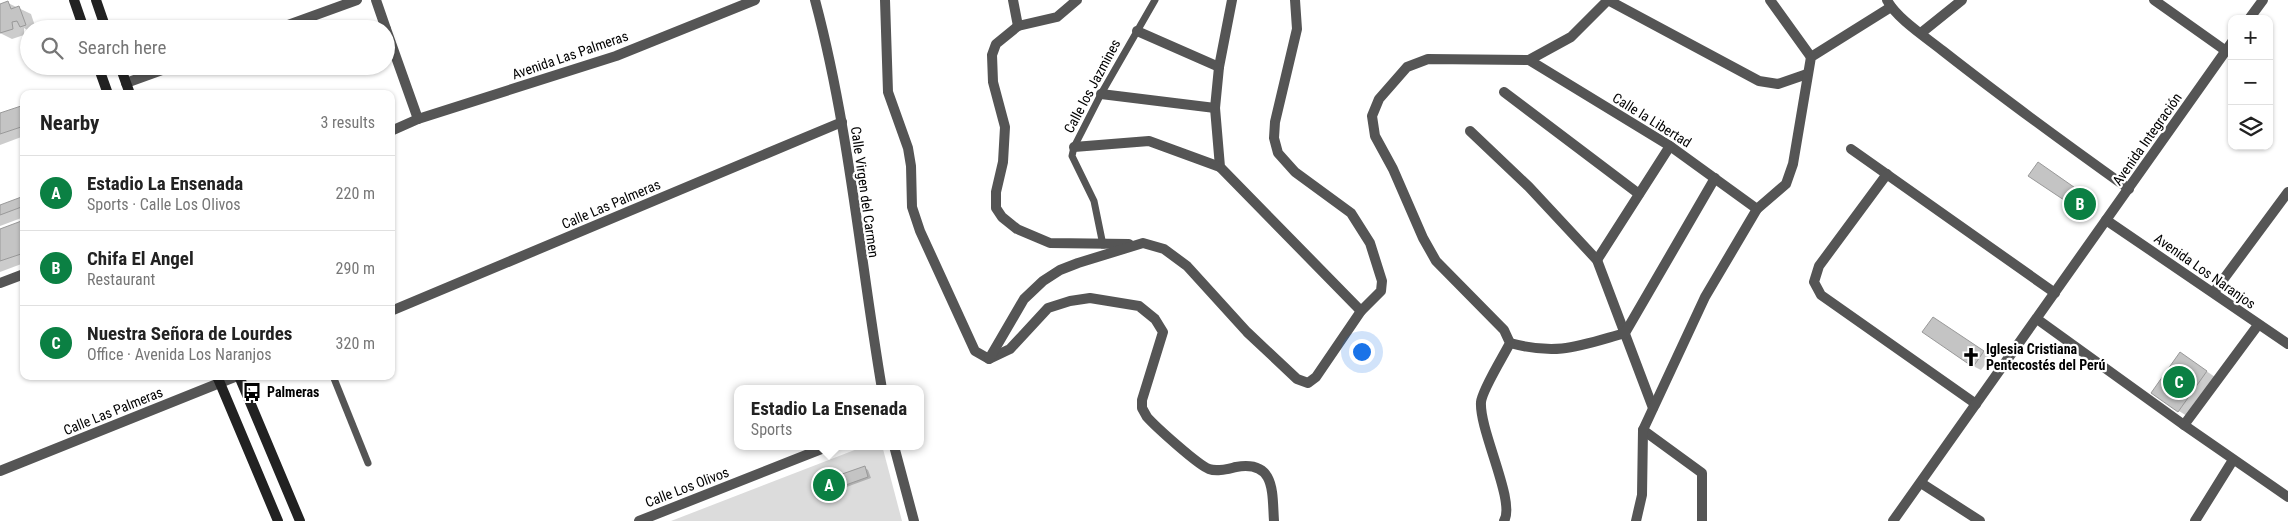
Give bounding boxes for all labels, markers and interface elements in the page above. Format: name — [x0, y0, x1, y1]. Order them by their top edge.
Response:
map controls — [2228, 15, 2273, 150]
button: + — [2228, 15, 2273, 60]
search box — [20, 20, 395, 75]
street label: Avenida Las Palmeras — [510, 28, 630, 82]
icon: search — [38, 34, 66, 62]
text: Search here — [78, 36, 166, 59]
street label: Calle los Jazmines — [1061, 36, 1123, 136]
button: − — [2228, 60, 2273, 105]
street label: Calle la Libertad — [1610, 89, 1694, 151]
street label: Avenida Integración — [2109, 90, 2185, 188]
button: layers — [2228, 105, 2273, 150]
text: Nearby — [40, 111, 99, 135]
text: 3 results — [320, 113, 375, 132]
street label: Calle Virgen del Carmen — [848, 125, 882, 259]
text: Estadio La Ensenada — [87, 172, 243, 195]
street label: Calle Las Palmeras — [559, 176, 663, 232]
text: A — [51, 184, 61, 203]
text: 220 m — [336, 184, 375, 203]
pin: B — [2064, 185, 2096, 223]
text: Sports · Calle Los Olivos — [87, 195, 241, 214]
street label: Avenida Los Naranjos — [2151, 230, 2259, 312]
text: Chifa El Angel — [87, 247, 194, 270]
text: B — [52, 259, 60, 278]
text: 290 m — [336, 259, 375, 278]
text: Restaurant — [87, 270, 155, 289]
text: Nuestra Señora de Lourdes — [87, 322, 292, 345]
text: C — [51, 334, 61, 353]
text: 320 m — [336, 334, 375, 353]
your location — [1349, 339, 1375, 365]
place label: Iglesia Cristiana Pentecostés del Perú — [1986, 341, 2105, 373]
text: Office · Avenida Los Naranjos — [87, 345, 272, 364]
church icon: Iglesia Cristiana Pentecostés del Perú — [1960, 346, 1982, 368]
pin: C — [2163, 363, 2195, 401]
bus stop icon: Palmeras — [241, 381, 263, 403]
street label: Calle Las Palmeras — [61, 384, 165, 438]
place label: Palmeras — [267, 384, 319, 400]
popup — [734, 385, 924, 450]
text: Estadio La Ensenada — [751, 397, 907, 420]
text: Sports — [751, 420, 792, 439]
street label: Calle Los Olivos — [643, 464, 731, 510]
pin: A — [813, 466, 845, 504]

